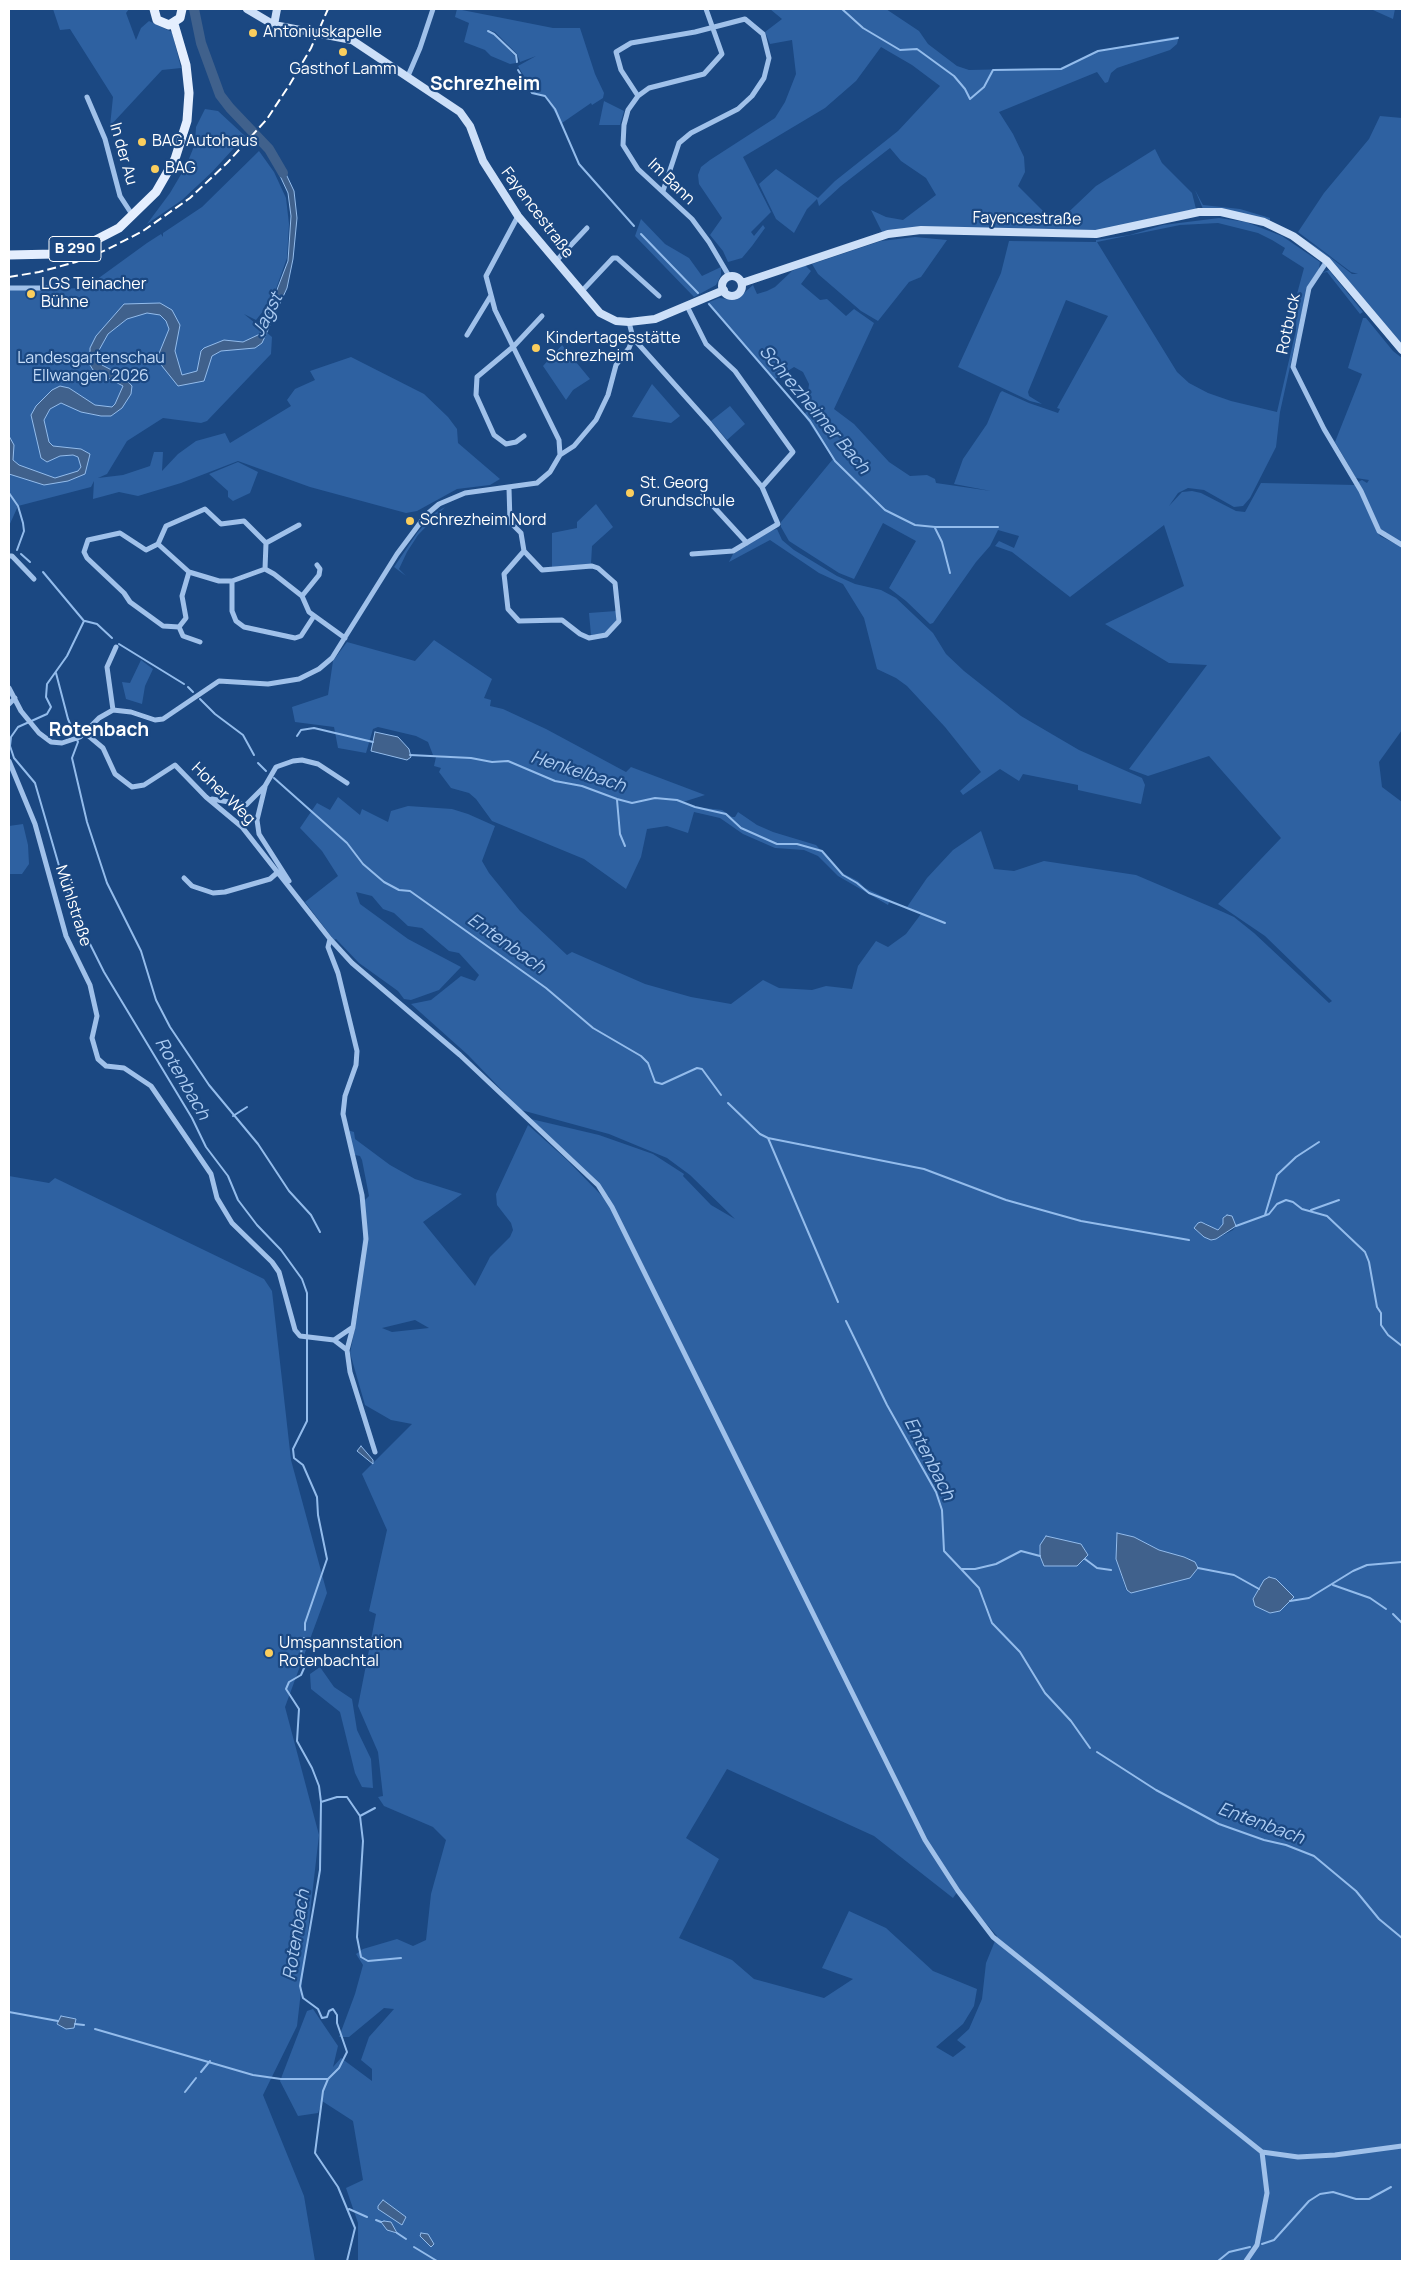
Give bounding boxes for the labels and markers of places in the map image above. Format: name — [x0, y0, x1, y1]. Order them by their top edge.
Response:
place label: Antoniuskapelle — [263, 23, 382, 43]
marker: Antoniuskapelle — [247, 27, 259, 39]
marker: Gasthof Lamm — [337, 46, 349, 58]
place label: Gasthof Lamm — [289, 60, 397, 80]
place label: BAG Autohaus — [152, 132, 258, 152]
marker: BAG Autohaus — [136, 136, 148, 148]
place label: BAG — [165, 159, 196, 179]
marker: BAG — [149, 163, 161, 175]
place label: LGS Teinacher Bühne — [41, 275, 146, 313]
marker: LGS Teinacher Bühne — [25, 288, 37, 300]
place label: Kindertagesstätte Schrezheim — [546, 329, 681, 367]
marker: Kindertagesstätte Schrezheim — [530, 342, 542, 354]
place label: St. Georg Grundschule — [640, 474, 735, 512]
marker: St. Georg Grundschule — [624, 487, 636, 499]
place label: Schrezheim Nord — [420, 511, 547, 531]
marker: Schrezheim Nord — [404, 515, 416, 527]
place label: Umspannstation Rotenbachtal — [279, 1634, 402, 1672]
marker: Umspannstation Rotenbachtal — [263, 1647, 275, 1659]

